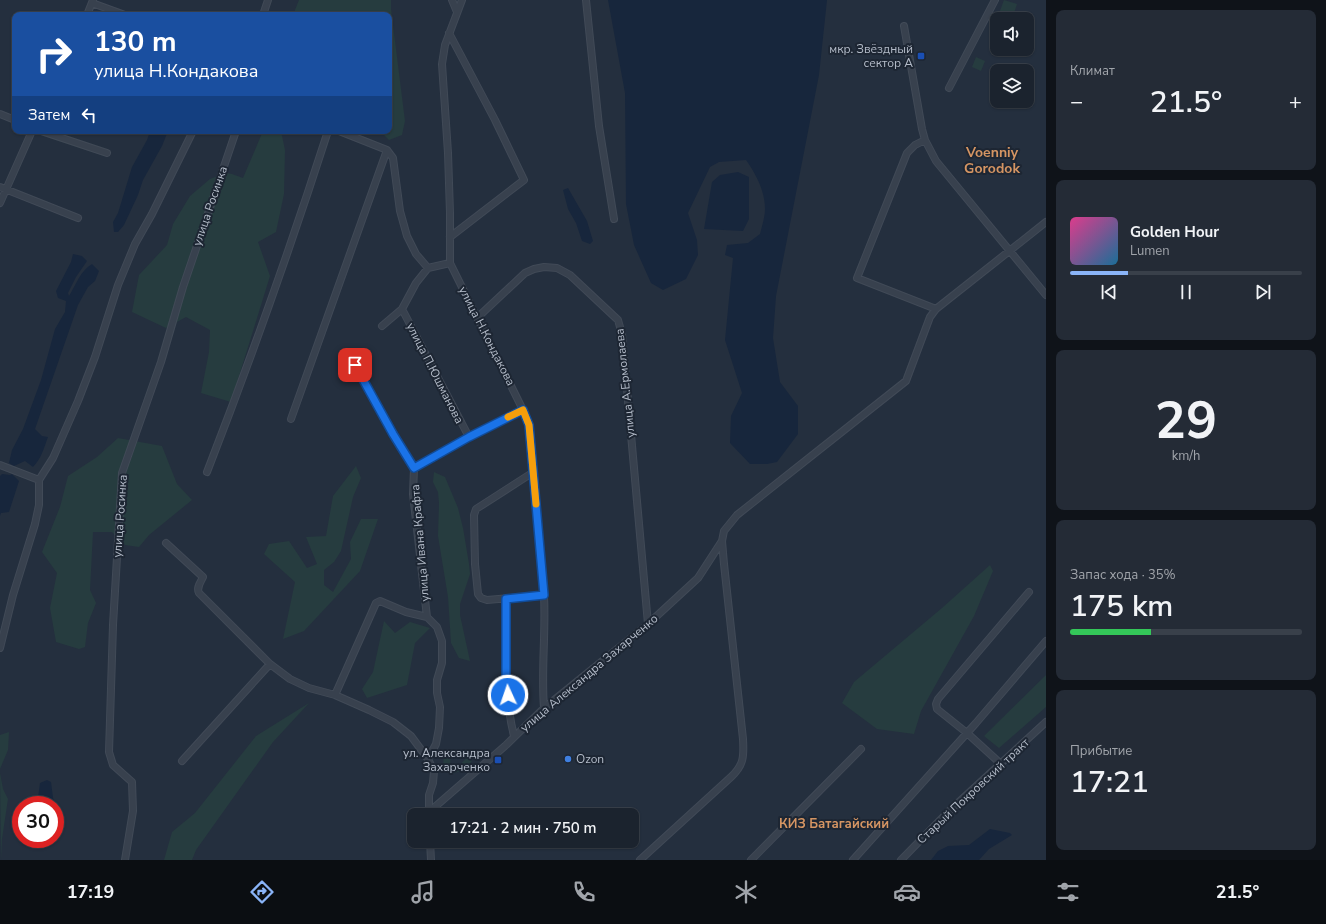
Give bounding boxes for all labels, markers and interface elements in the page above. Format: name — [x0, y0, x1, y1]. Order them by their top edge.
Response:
map controls — [990, 12, 1034, 108]
button: sound — [990, 12, 1034, 56]
text: 130 m — [94, 23, 177, 61]
icon: right — [28, 28, 80, 80]
place label: мкр. Звёздный сектор А — [829, 41, 913, 71]
marker: мкр. Звёздный сектор А — [916, 51, 926, 61]
text: улица Н.Кондакова — [94, 59, 258, 83]
text: Климат — [1070, 62, 1115, 80]
button: layers — [990, 64, 1034, 108]
text: 21.5° — [1150, 82, 1222, 123]
text: − — [1070, 87, 1083, 117]
text: + — [1289, 87, 1302, 117]
icon: left — [78, 104, 100, 126]
text: Затем — [28, 105, 70, 125]
district label: Voenniy Gorodok — [964, 143, 1020, 178]
street label: улица Росинка — [189, 164, 231, 248]
text: Golden Hour — [1130, 222, 1219, 242]
text: Lumen — [1130, 242, 1170, 260]
icon: previous — [1098, 281, 1120, 303]
icon: pause — [1175, 281, 1197, 303]
icon: next — [1252, 281, 1274, 303]
street label: улица Н.Кондакова — [455, 284, 519, 388]
street label: улица П.Юшманова — [403, 320, 467, 426]
street label: улица А.Ермолаева — [611, 328, 639, 438]
pin — [338, 348, 372, 382]
icon: arrive — [344, 354, 366, 376]
text: 29 — [1155, 385, 1217, 456]
text: km/h — [1172, 447, 1200, 465]
street label: улица Росинка — [109, 474, 131, 558]
street label: улица Ивана Крафта — [407, 484, 433, 602]
text: Запас хода · 35% — [1070, 566, 1176, 584]
text: 175 km — [1070, 586, 1173, 627]
street label: улица Александра Захарченко — [517, 610, 661, 735]
position arrow — [487, 674, 529, 716]
street label: Старый Покровский тракт — [913, 734, 1033, 847]
text: Прибытие — [1070, 742, 1132, 760]
place label: ул. Александра Захарченко — [403, 745, 490, 775]
place label: Ozon — [576, 751, 604, 767]
marker: Ozon — [563, 754, 573, 764]
marker: ул. Александра Захарченко — [493, 755, 503, 765]
text: 17:21 — [1070, 762, 1149, 803]
speed limit sign: 30 — [12, 796, 64, 848]
district label: КИЗ Батагайский — [779, 815, 889, 833]
text: 17:21 · 2 мин · 750 m — [449, 818, 597, 838]
icon: directions — [248, 878, 276, 906]
icon: music — [409, 878, 437, 906]
icon: phone — [570, 878, 598, 906]
icon: climate — [732, 878, 760, 906]
icon: car — [893, 878, 921, 906]
icon: filters — [1054, 878, 1082, 906]
text: 17:19 — [67, 880, 114, 904]
text: 21.5° — [1216, 880, 1259, 904]

